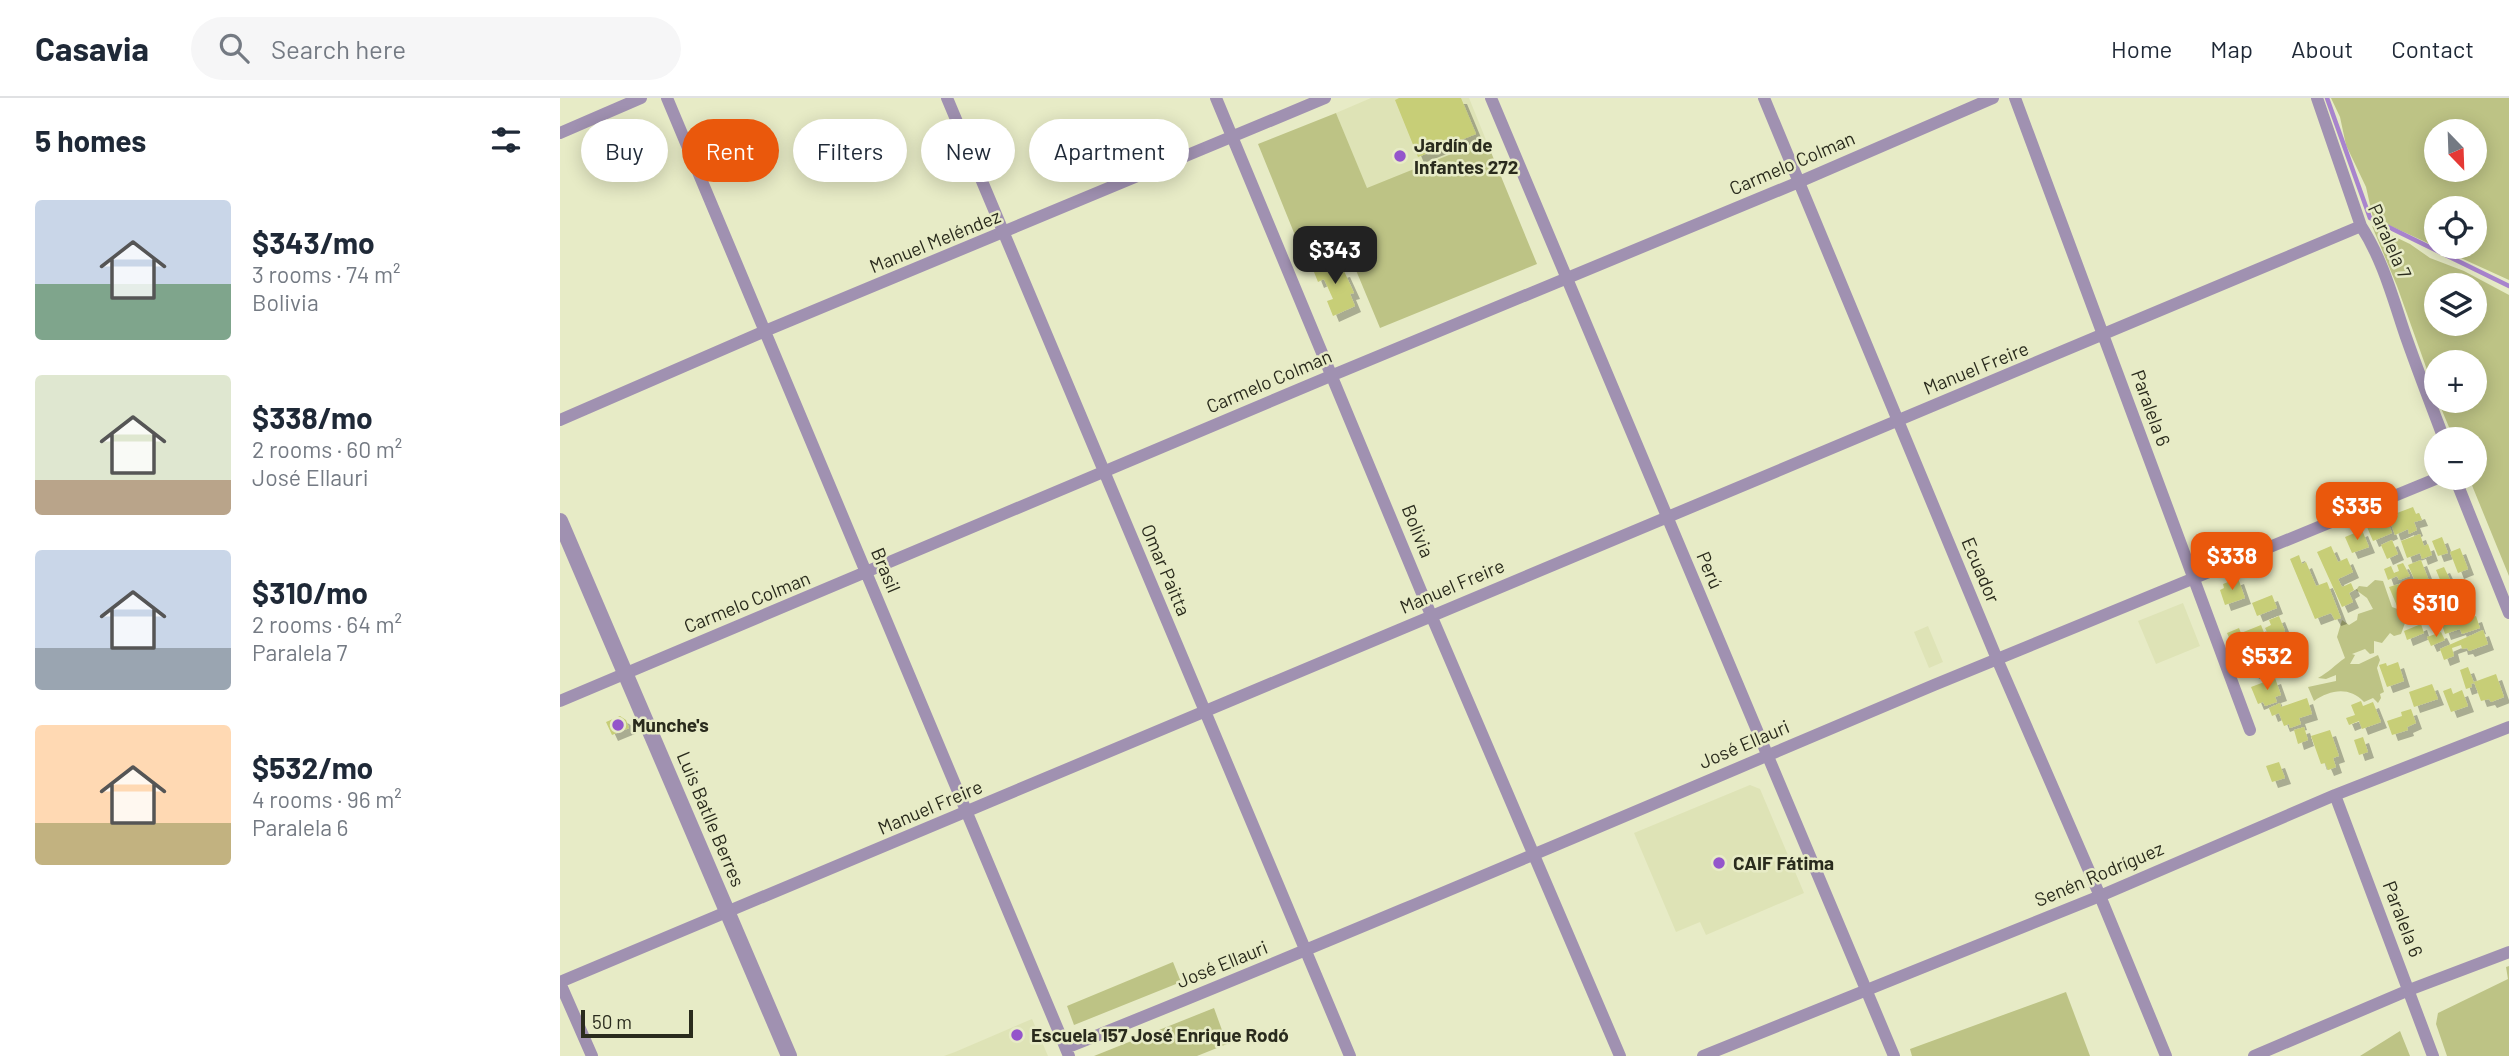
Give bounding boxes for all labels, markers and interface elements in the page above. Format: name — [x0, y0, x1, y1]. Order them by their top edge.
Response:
search box — [191, 17, 681, 80]
text: Casavia — [35, 28, 149, 68]
icon: search — [215, 29, 253, 67]
text: Search here — [271, 33, 406, 64]
text: Home — [2111, 34, 2172, 63]
text: Map — [2210, 34, 2253, 63]
text: About — [2291, 34, 2353, 63]
text: Contact — [2391, 34, 2474, 63]
chip: Buy — [581, 119, 668, 182]
chip: Rent — [682, 119, 779, 182]
chip: Filters — [793, 119, 907, 182]
chip: New — [921, 119, 1015, 182]
chip: Apartment — [1029, 119, 1189, 182]
north arrow — [2424, 119, 2487, 182]
map controls — [2424, 119, 2487, 490]
icon: filters — [487, 121, 525, 159]
text: 5 homes — [35, 122, 146, 158]
street label: Carmelo Colman — [1726, 126, 1858, 199]
place label: Jardín de Infantes 272 — [1414, 133, 1518, 178]
marker: Jardín de Infantes 272 — [1392, 148, 1408, 164]
button: locate — [2424, 196, 2487, 259]
street label: Paralela 7 — [2364, 200, 2417, 281]
street label: Manuel Meléndez — [866, 204, 1004, 277]
text: $343/mo — [252, 224, 375, 260]
pin: $343 — [1294, 226, 1376, 286]
icon: home — [91, 228, 175, 312]
text: $343 — [1309, 235, 1361, 263]
text: 3 rooms · 74 m² — [252, 260, 401, 288]
button: layers — [2424, 273, 2487, 336]
text: Bolivia — [252, 288, 319, 316]
street label: Manuel Freire — [1920, 336, 2032, 399]
street label: Carmelo Colman — [1203, 344, 1335, 417]
button: + — [2424, 350, 2487, 413]
street label: Paralela 6 — [2127, 366, 2176, 449]
text: $338/mo — [252, 399, 373, 435]
icon: home — [91, 403, 175, 487]
button: − — [2424, 427, 2487, 490]
text: 2 rooms · 60 m² — [252, 435, 402, 463]
text: José Ellauri — [252, 463, 369, 491]
pin: $335 — [2316, 482, 2398, 542]
text: $335 — [2332, 491, 2382, 519]
street label: Bolivia — [1397, 501, 1439, 561]
street label: Omar Paitta — [1137, 521, 1196, 619]
pin: $338 — [2191, 532, 2273, 592]
street label: Ecuador — [1957, 534, 2006, 606]
text: $338 — [2207, 541, 2257, 569]
street label: Brasil — [867, 544, 906, 596]
street label: Perú — [1692, 548, 1729, 592]
street label: Manuel Freire — [1396, 553, 1508, 618]
street label: Carmelo Colman — [680, 566, 813, 637]
text: $310/mo — [252, 574, 368, 610]
icon: home — [91, 578, 175, 662]
pin: $310 — [2395, 580, 2477, 639]
text: $310 — [2413, 588, 2459, 616]
text: 2 rooms · 64 m² — [252, 610, 402, 638]
pin: $532 — [2226, 632, 2308, 692]
text: Paralela 7 — [252, 638, 347, 666]
text: $532 — [2242, 641, 2292, 669]
place label: Munche's — [632, 713, 709, 736]
street label: José Ellauri — [1695, 714, 1793, 773]
marker: Munche's — [610, 717, 626, 733]
street label: Luis Batlle Berres — [673, 748, 750, 890]
text: $532/mo — [252, 749, 373, 785]
icon: home — [91, 753, 175, 837]
street label: Manuel Freire — [874, 774, 986, 839]
text: 4 rooms · 96 m² — [252, 785, 402, 813]
text: Paralela 6 — [252, 813, 348, 841]
street label: Senén Rodríguez — [2031, 836, 2167, 911]
place label: CAIF Fátima — [1733, 851, 1834, 874]
marker: CAIF Fátima — [1711, 855, 1727, 871]
street label: Paralela 6 — [2378, 878, 2428, 960]
street label: José Ellauri — [1173, 935, 1271, 992]
scale bar — [581, 1007, 693, 1039]
text: 50 m — [592, 1010, 632, 1033]
place label: Escuela 157 José Enrique Rodó — [1031, 1023, 1289, 1046]
marker: Escuela 157 José Enrique Rodó — [1009, 1027, 1025, 1043]

